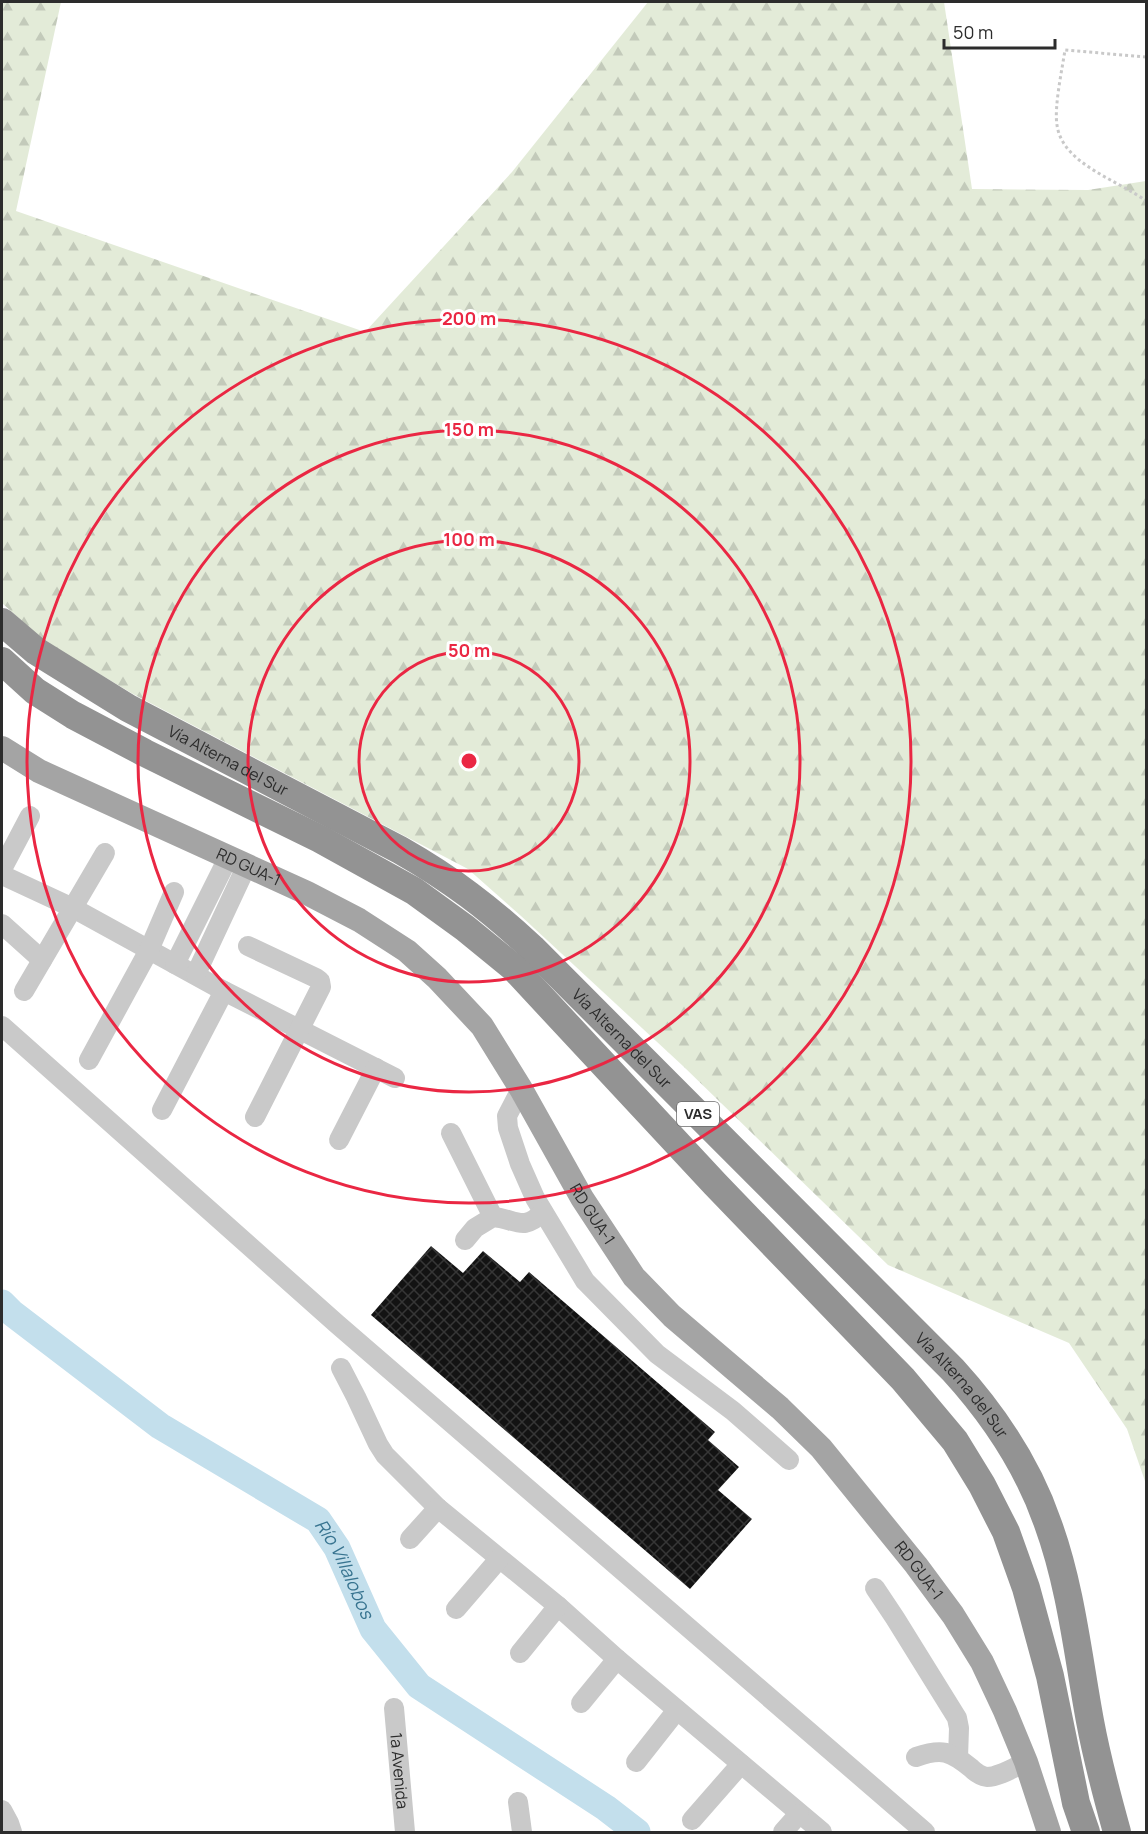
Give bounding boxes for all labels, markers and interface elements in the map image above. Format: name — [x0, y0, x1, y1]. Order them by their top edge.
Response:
scale bar — [944, 12, 1055, 50]
text: 50 m — [953, 20, 993, 44]
text: 200 m — [442, 306, 496, 330]
text: 150 m — [444, 417, 494, 441]
text: 100 m — [443, 527, 495, 551]
text: 50 m — [448, 638, 490, 662]
street label: Vía Alterna del Sur — [164, 720, 292, 801]
centre of rings — [459, 751, 479, 771]
street label: RD GUA-1 — [213, 842, 284, 891]
street label: Vía Alterna del Sur — [567, 983, 677, 1093]
road number: VAS — [677, 1102, 719, 1126]
street label: RD GUA-1 — [565, 1179, 621, 1249]
street label: Vía Alterna del Sur — [911, 1327, 1014, 1442]
water label: Río Villalobos — [310, 1514, 380, 1624]
street label: RD GUA-1 — [890, 1536, 949, 1604]
street label: 1a Avenida — [385, 1732, 414, 1810]

